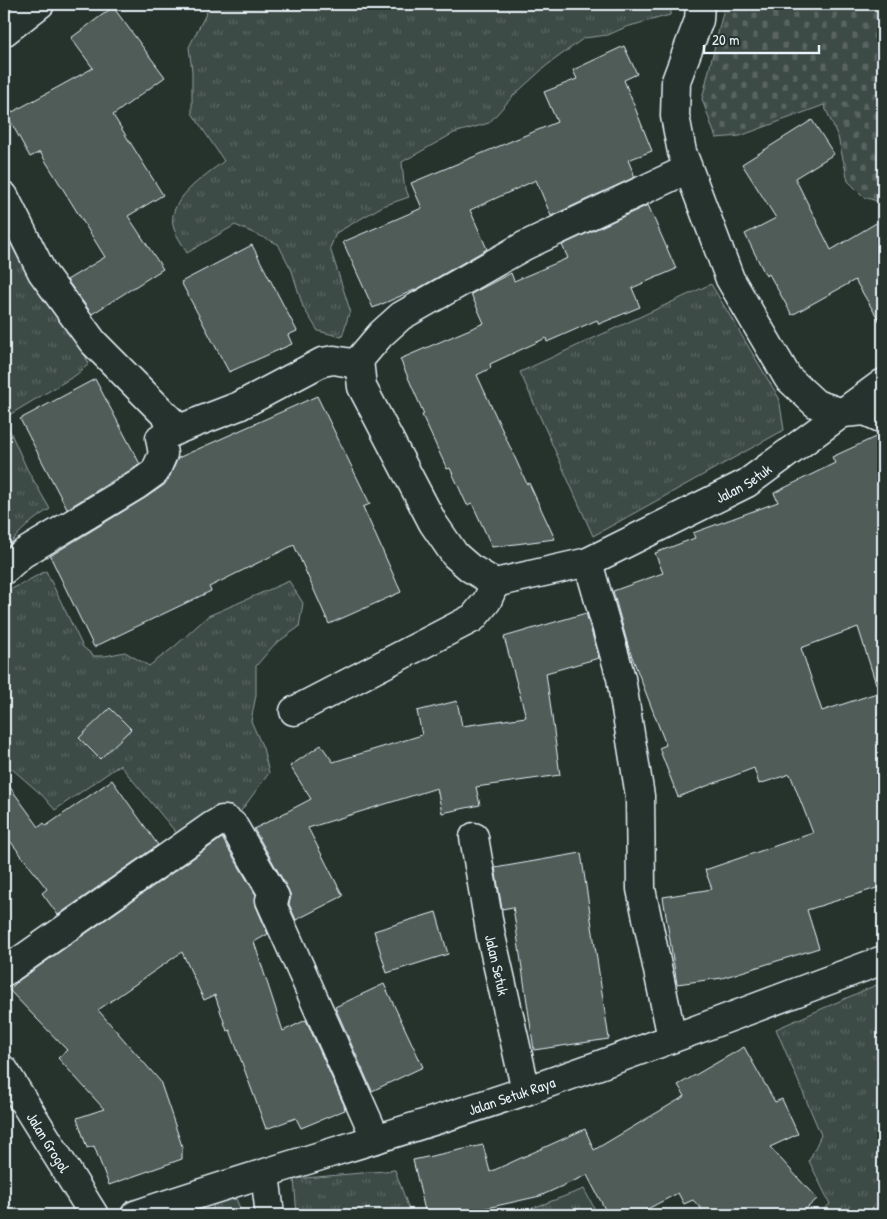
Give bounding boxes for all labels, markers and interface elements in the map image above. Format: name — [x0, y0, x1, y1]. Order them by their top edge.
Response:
scale bar — [704, 22, 820, 54]
text: 20 m — [712, 29, 739, 50]
street label: Jalan Setuk — [712, 458, 775, 508]
street label: Jalan Setuk — [480, 932, 515, 997]
street label: Jalan Setuk Raya — [465, 1071, 558, 1120]
street label: Jalan Grogol — [22, 1108, 76, 1176]

